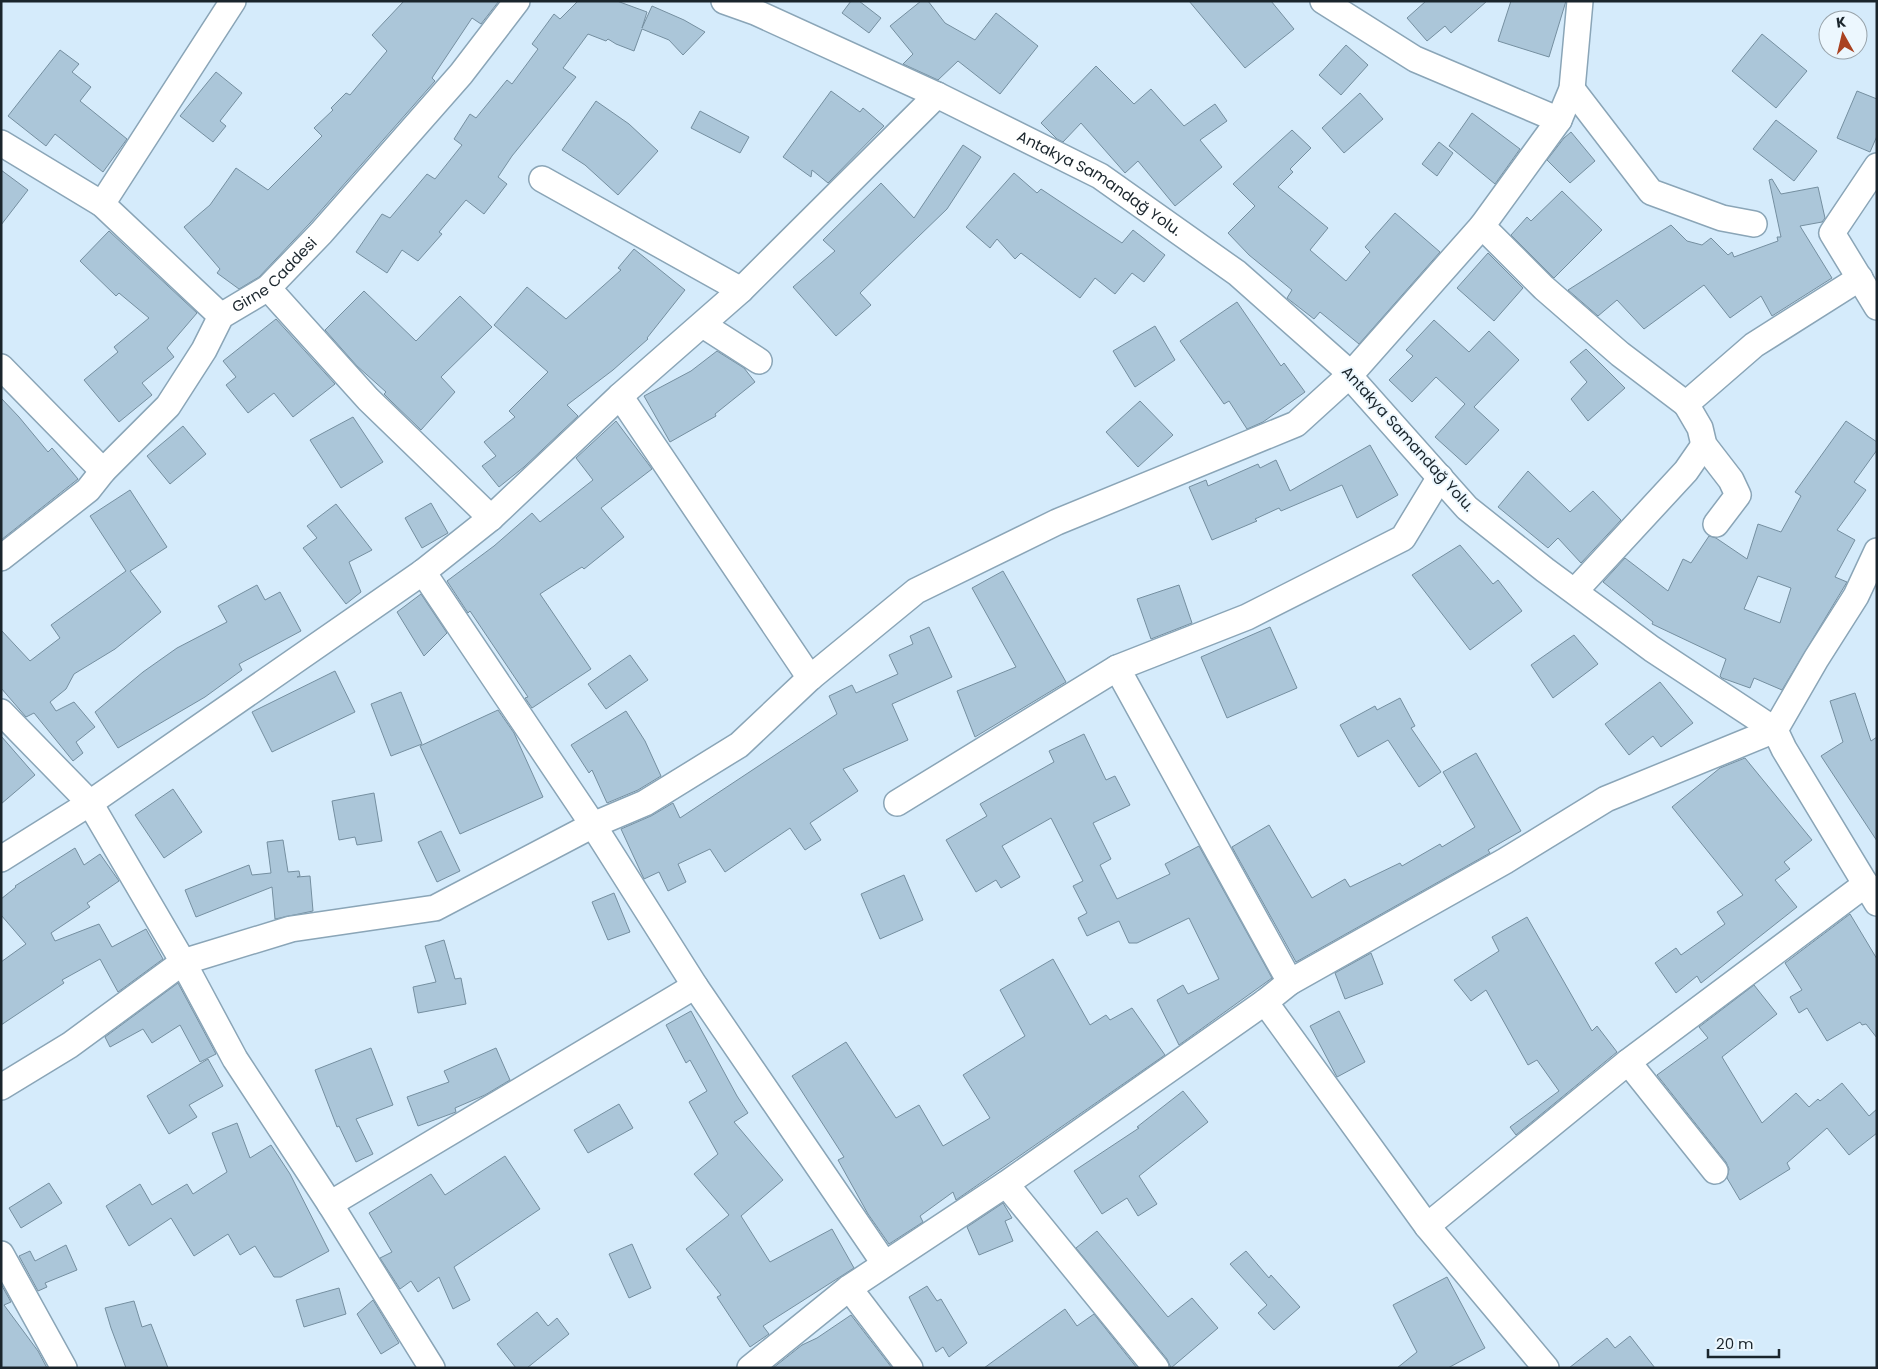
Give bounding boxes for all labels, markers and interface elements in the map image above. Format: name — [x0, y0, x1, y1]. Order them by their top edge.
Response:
north arrow — [1818, 10, 1868, 60]
text: K — [1835, 12, 1848, 33]
street label: Antakya Samandağ Yolu. — [1014, 125, 1186, 241]
street label: Girne Caddesi — [228, 232, 321, 317]
street label: Antakya Samandağ Yolu. — [1337, 361, 1479, 516]
scale bar — [1708, 1326, 1779, 1358]
text: 20 m — [1716, 1333, 1754, 1354]

